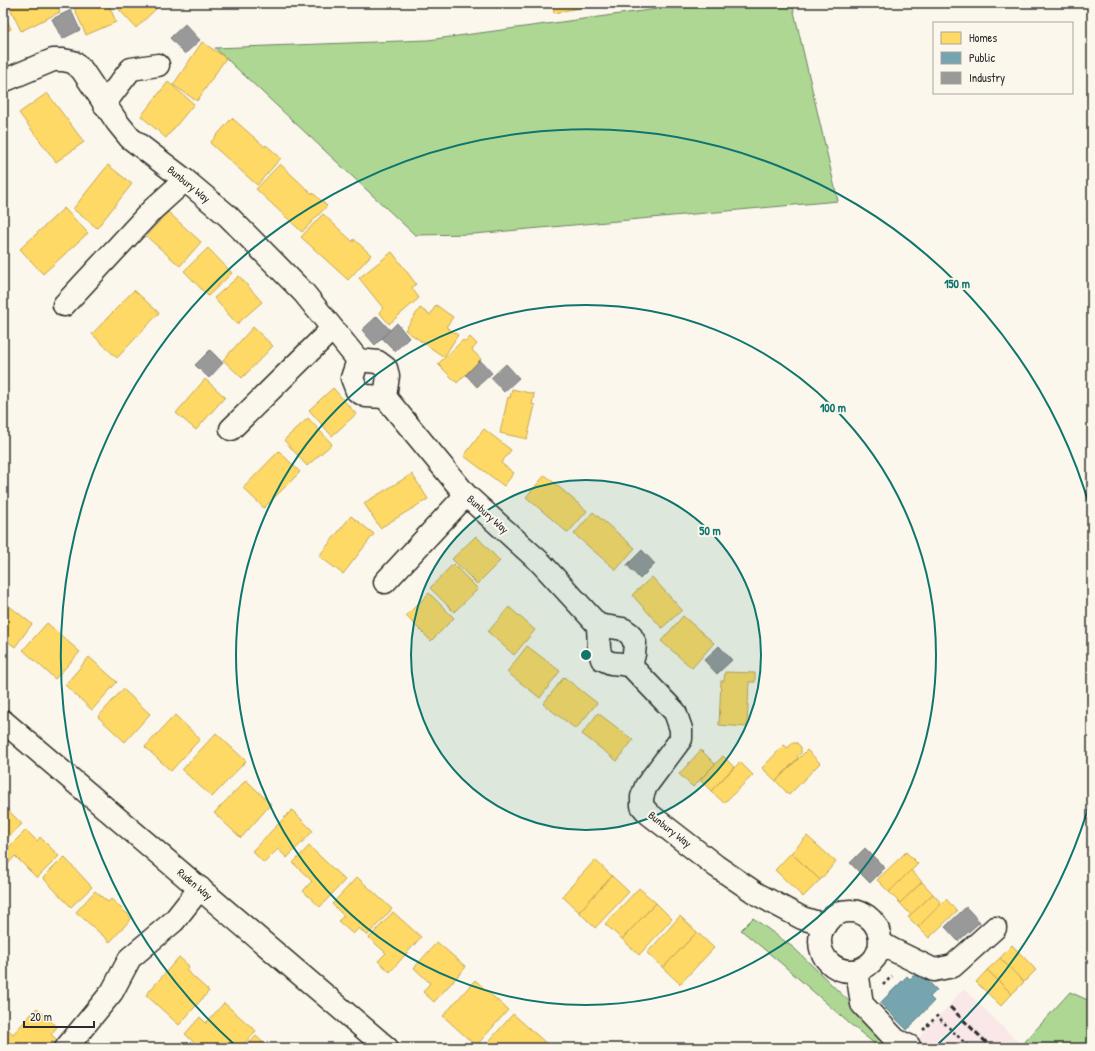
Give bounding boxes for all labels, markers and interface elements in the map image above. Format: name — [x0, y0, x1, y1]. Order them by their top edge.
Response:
legend — [933, 22, 1073, 94]
text: Homes — [969, 29, 997, 46]
text: Public — [969, 49, 995, 66]
text: Industry — [969, 69, 1005, 86]
street label: Bunbury Way — [165, 162, 214, 206]
text: 150 m — [944, 275, 970, 292]
text: 100 m — [820, 399, 846, 416]
street label: Bunbury Way — [464, 492, 512, 537]
text: 50 m — [699, 522, 721, 539]
centre of rings — [579, 648, 593, 662]
street label: Bunbury Way — [646, 808, 695, 850]
street label: Ruden Way — [175, 865, 216, 903]
scale bar — [24, 1003, 94, 1029]
text: 20 m — [30, 1008, 52, 1025]

